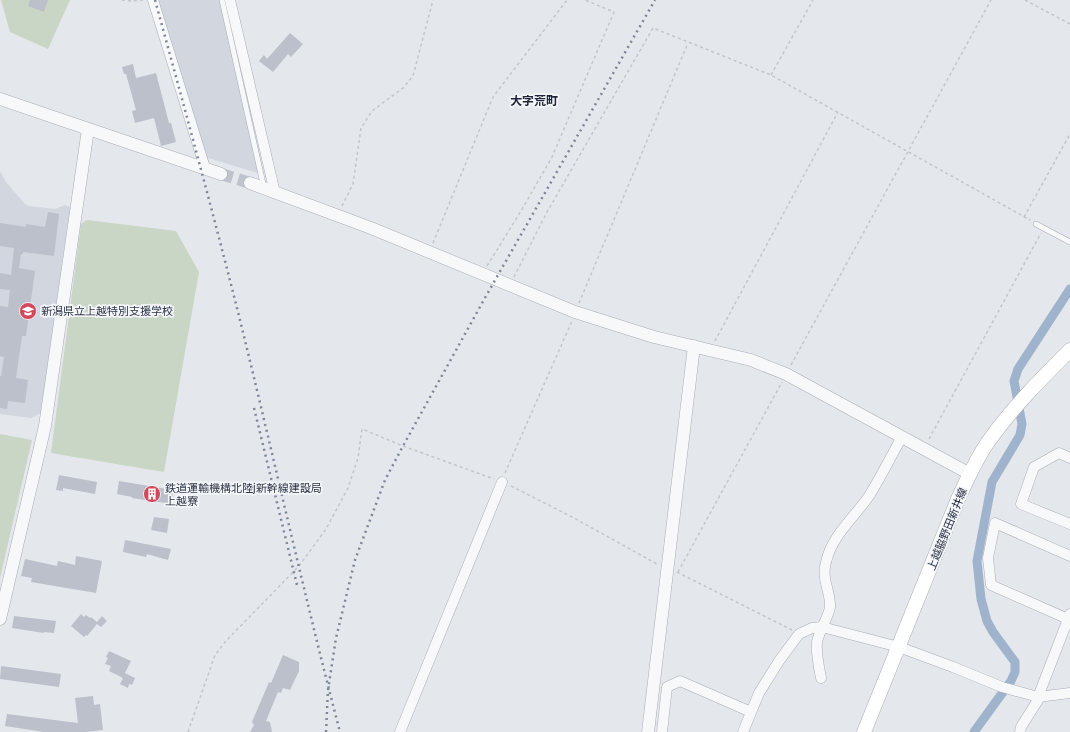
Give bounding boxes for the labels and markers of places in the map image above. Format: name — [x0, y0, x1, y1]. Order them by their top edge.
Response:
school or university icon: 新潟県立上越特別支援学校 — [18, 301, 38, 321]
place label: 新潟県立上越特別支援学校 — [41, 304, 173, 318]
place label: 鉄道運輸機構北陸j新幹線建設局 上越寮 — [165, 481, 322, 508]
building icon: 鉄道運輸機構北陸j新幹線建設局 上越寮 — [142, 484, 162, 504]

